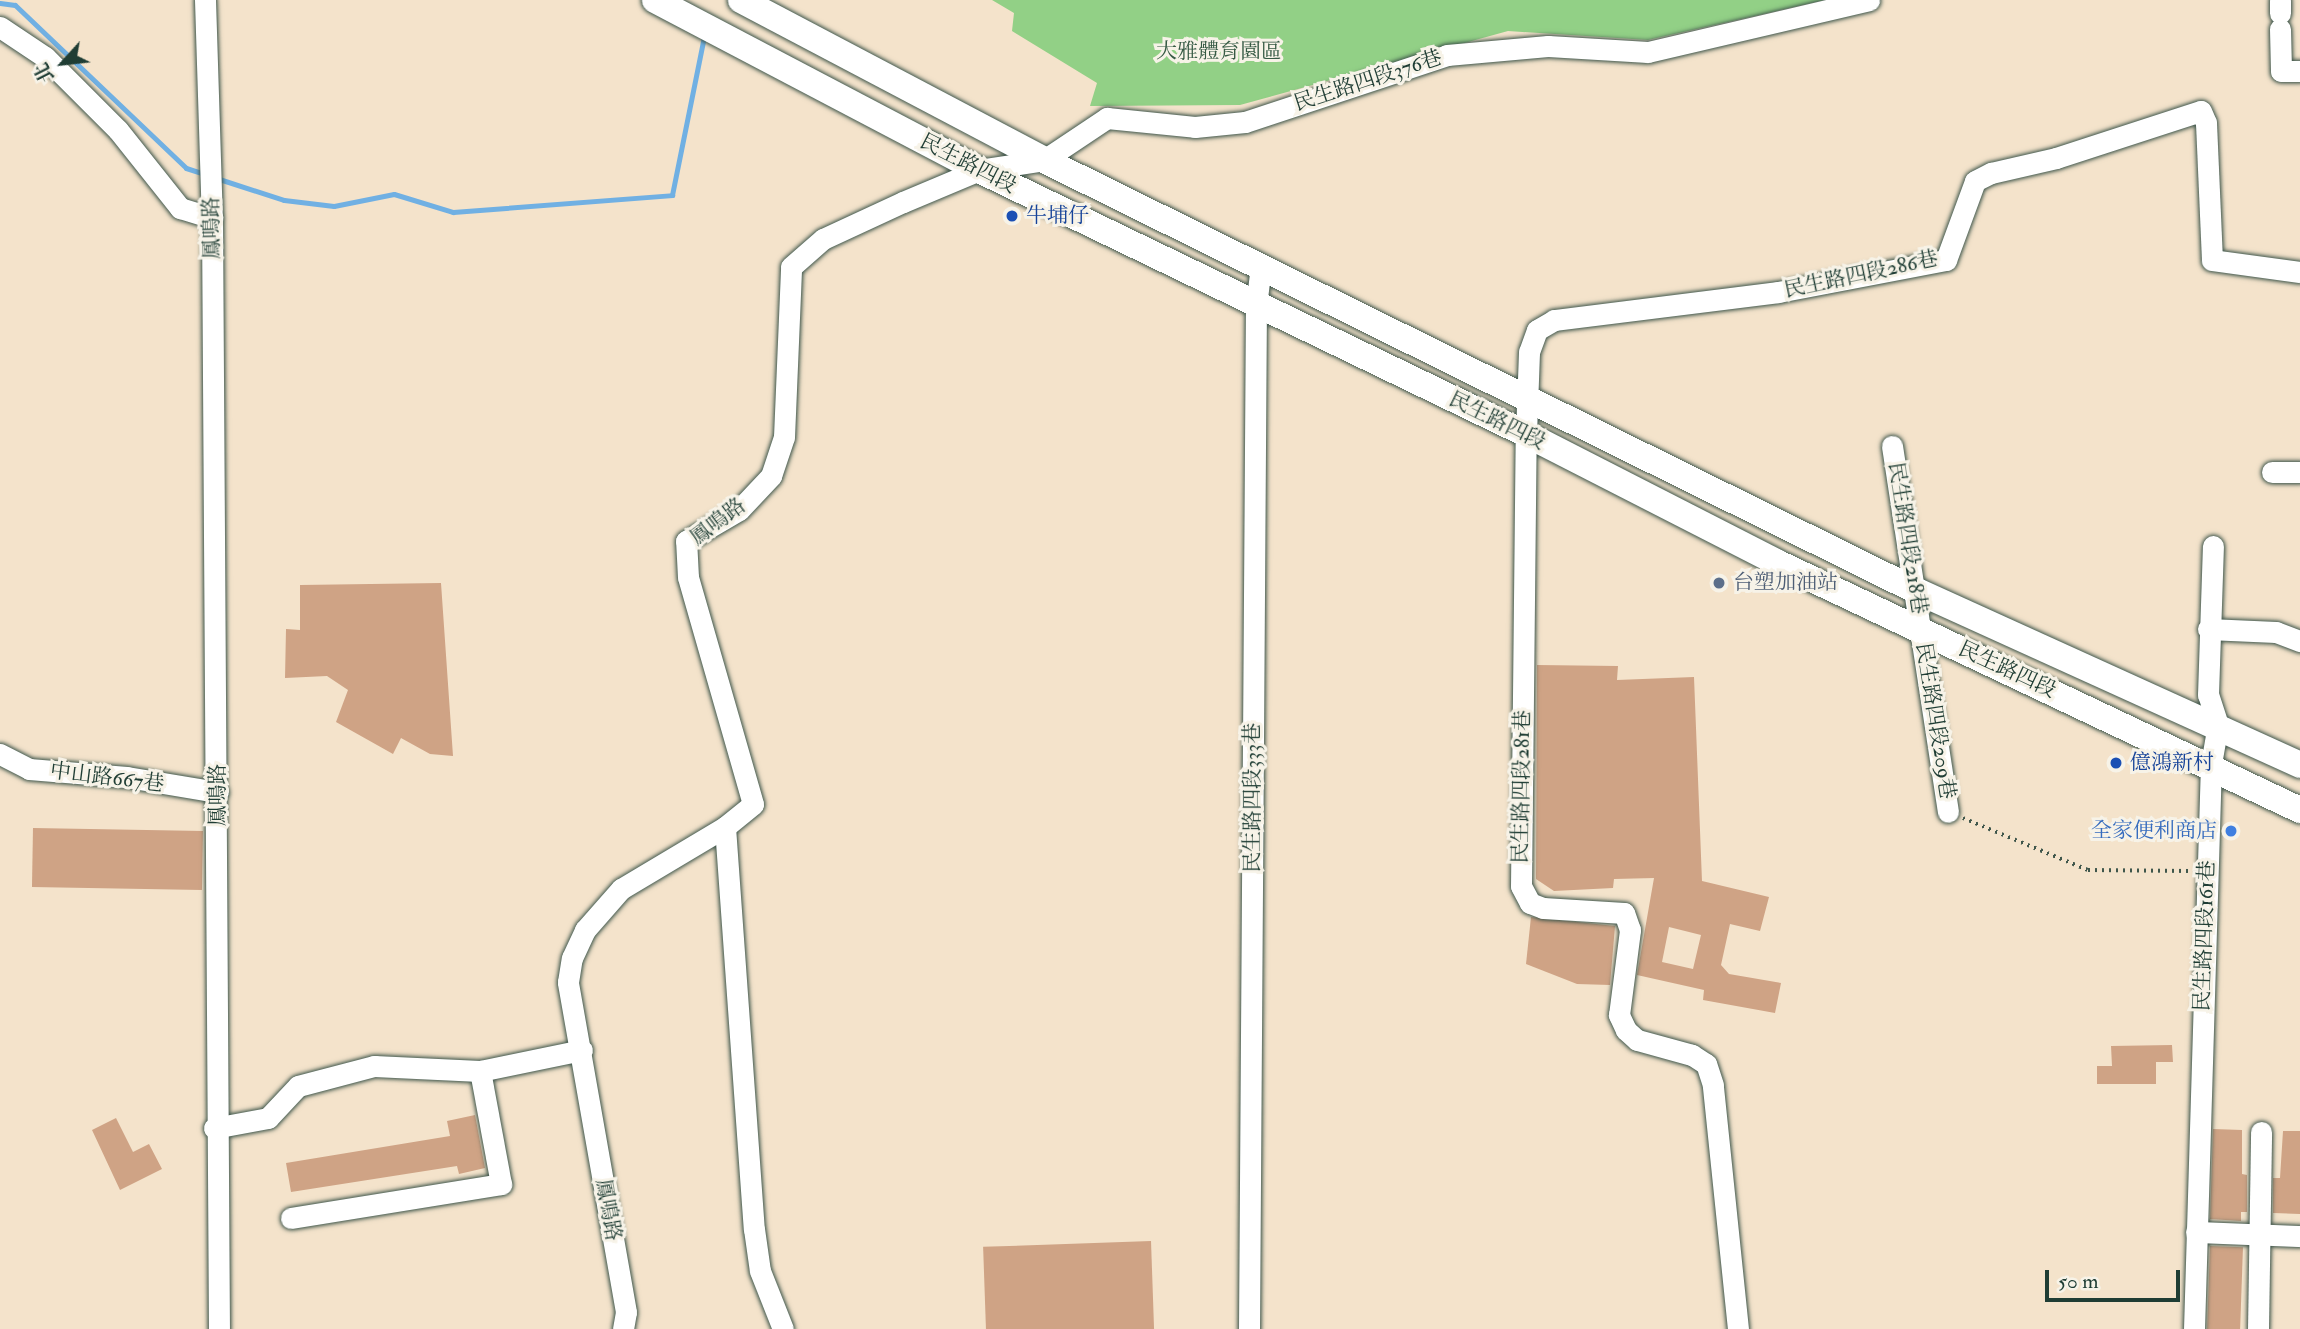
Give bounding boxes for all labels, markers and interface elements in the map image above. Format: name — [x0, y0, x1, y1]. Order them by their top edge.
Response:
north arrow — [28, 28, 98, 98]
park label: 大雅體育園區 — [1156, 39, 1282, 65]
street label: 民生路四段376巷 — [1291, 45, 1445, 117]
text: 北 — [29, 59, 59, 86]
street label: 民生路四段 — [916, 129, 1020, 199]
street label: 鳳鳴路 — [199, 196, 225, 260]
place label: 牛埔仔 — [1026, 203, 1089, 229]
marker: 牛埔仔 — [1004, 208, 1020, 224]
street label: 民生路四段286巷 — [1782, 246, 1940, 304]
street label: 民生路四段 — [1444, 387, 1550, 455]
street label: 民生路四段218巷 — [1883, 460, 1931, 616]
street label: 鳳鳴路 — [685, 493, 751, 551]
place label: 台塑加油站 — [1733, 570, 1838, 596]
marker: 台塑加油站 — [1711, 575, 1727, 591]
street label: 民生路四段 — [1954, 636, 2060, 704]
street label: 民生路四段209巷 — [1910, 641, 1960, 801]
street label: 民生路四段281巷 — [1508, 710, 1536, 864]
street label: 民生路四段333巷 — [1240, 723, 1266, 873]
place label: 億鴻新村 — [2130, 750, 2214, 776]
marker: 億鴻新村 — [2108, 755, 2124, 771]
street label: 中山路667巷 — [48, 758, 166, 798]
street label: 鳳鳴路 — [205, 764, 231, 826]
place label: 全家便利商店 — [2091, 818, 2217, 844]
marker: 全家便利商店 — [2223, 823, 2239, 839]
street label: 民生路四段161巷 — [2190, 860, 2220, 1012]
street label: 鳳鳴路 — [590, 1177, 626, 1243]
scale bar — [2048, 1256, 2183, 1300]
text: 50 m — [2058, 1268, 2099, 1295]

